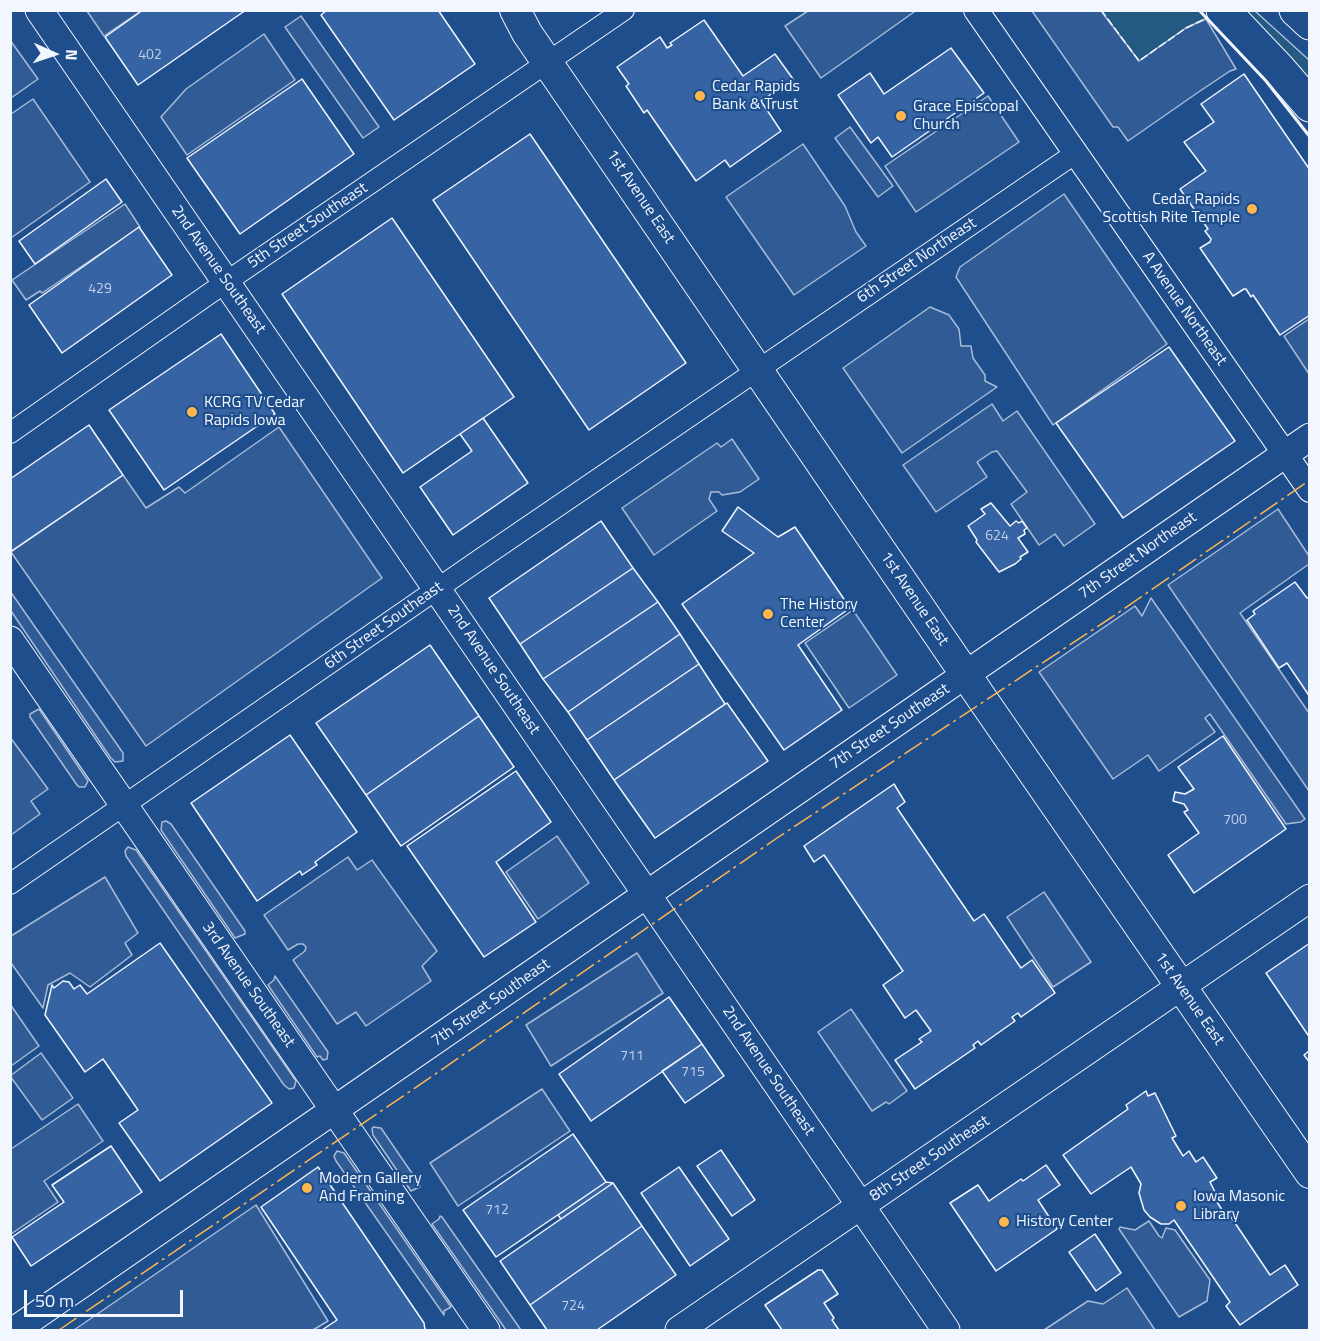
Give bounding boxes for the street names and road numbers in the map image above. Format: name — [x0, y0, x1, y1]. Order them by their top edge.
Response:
street label: 1st Avenue East — [602, 146, 678, 248]
street label: 5th Street Southeast — [244, 179, 372, 273]
street label: 2nd Avenue Southeast — [167, 202, 269, 338]
street label: 6th Street Northeast — [854, 214, 980, 308]
street label: A Avenue Northeast — [1138, 248, 1230, 370]
street label: 7th Street Northeast — [1075, 508, 1201, 604]
street label: 1st Avenue East — [876, 548, 952, 650]
street label: 6th Street Southeast — [321, 578, 447, 674]
street label: 2nd Avenue Southeast — [443, 602, 543, 738]
street label: 7th Street Southeast — [826, 680, 954, 774]
street label: 3rd Avenue Southeast — [197, 919, 299, 1051]
street label: 1st Avenue East — [1150, 949, 1228, 1049]
street label: 7th Street Southeast — [428, 955, 554, 1051]
street label: 2nd Avenue Southeast — [718, 1003, 818, 1139]
street label: 8th Street Southeast — [866, 1112, 994, 1206]

